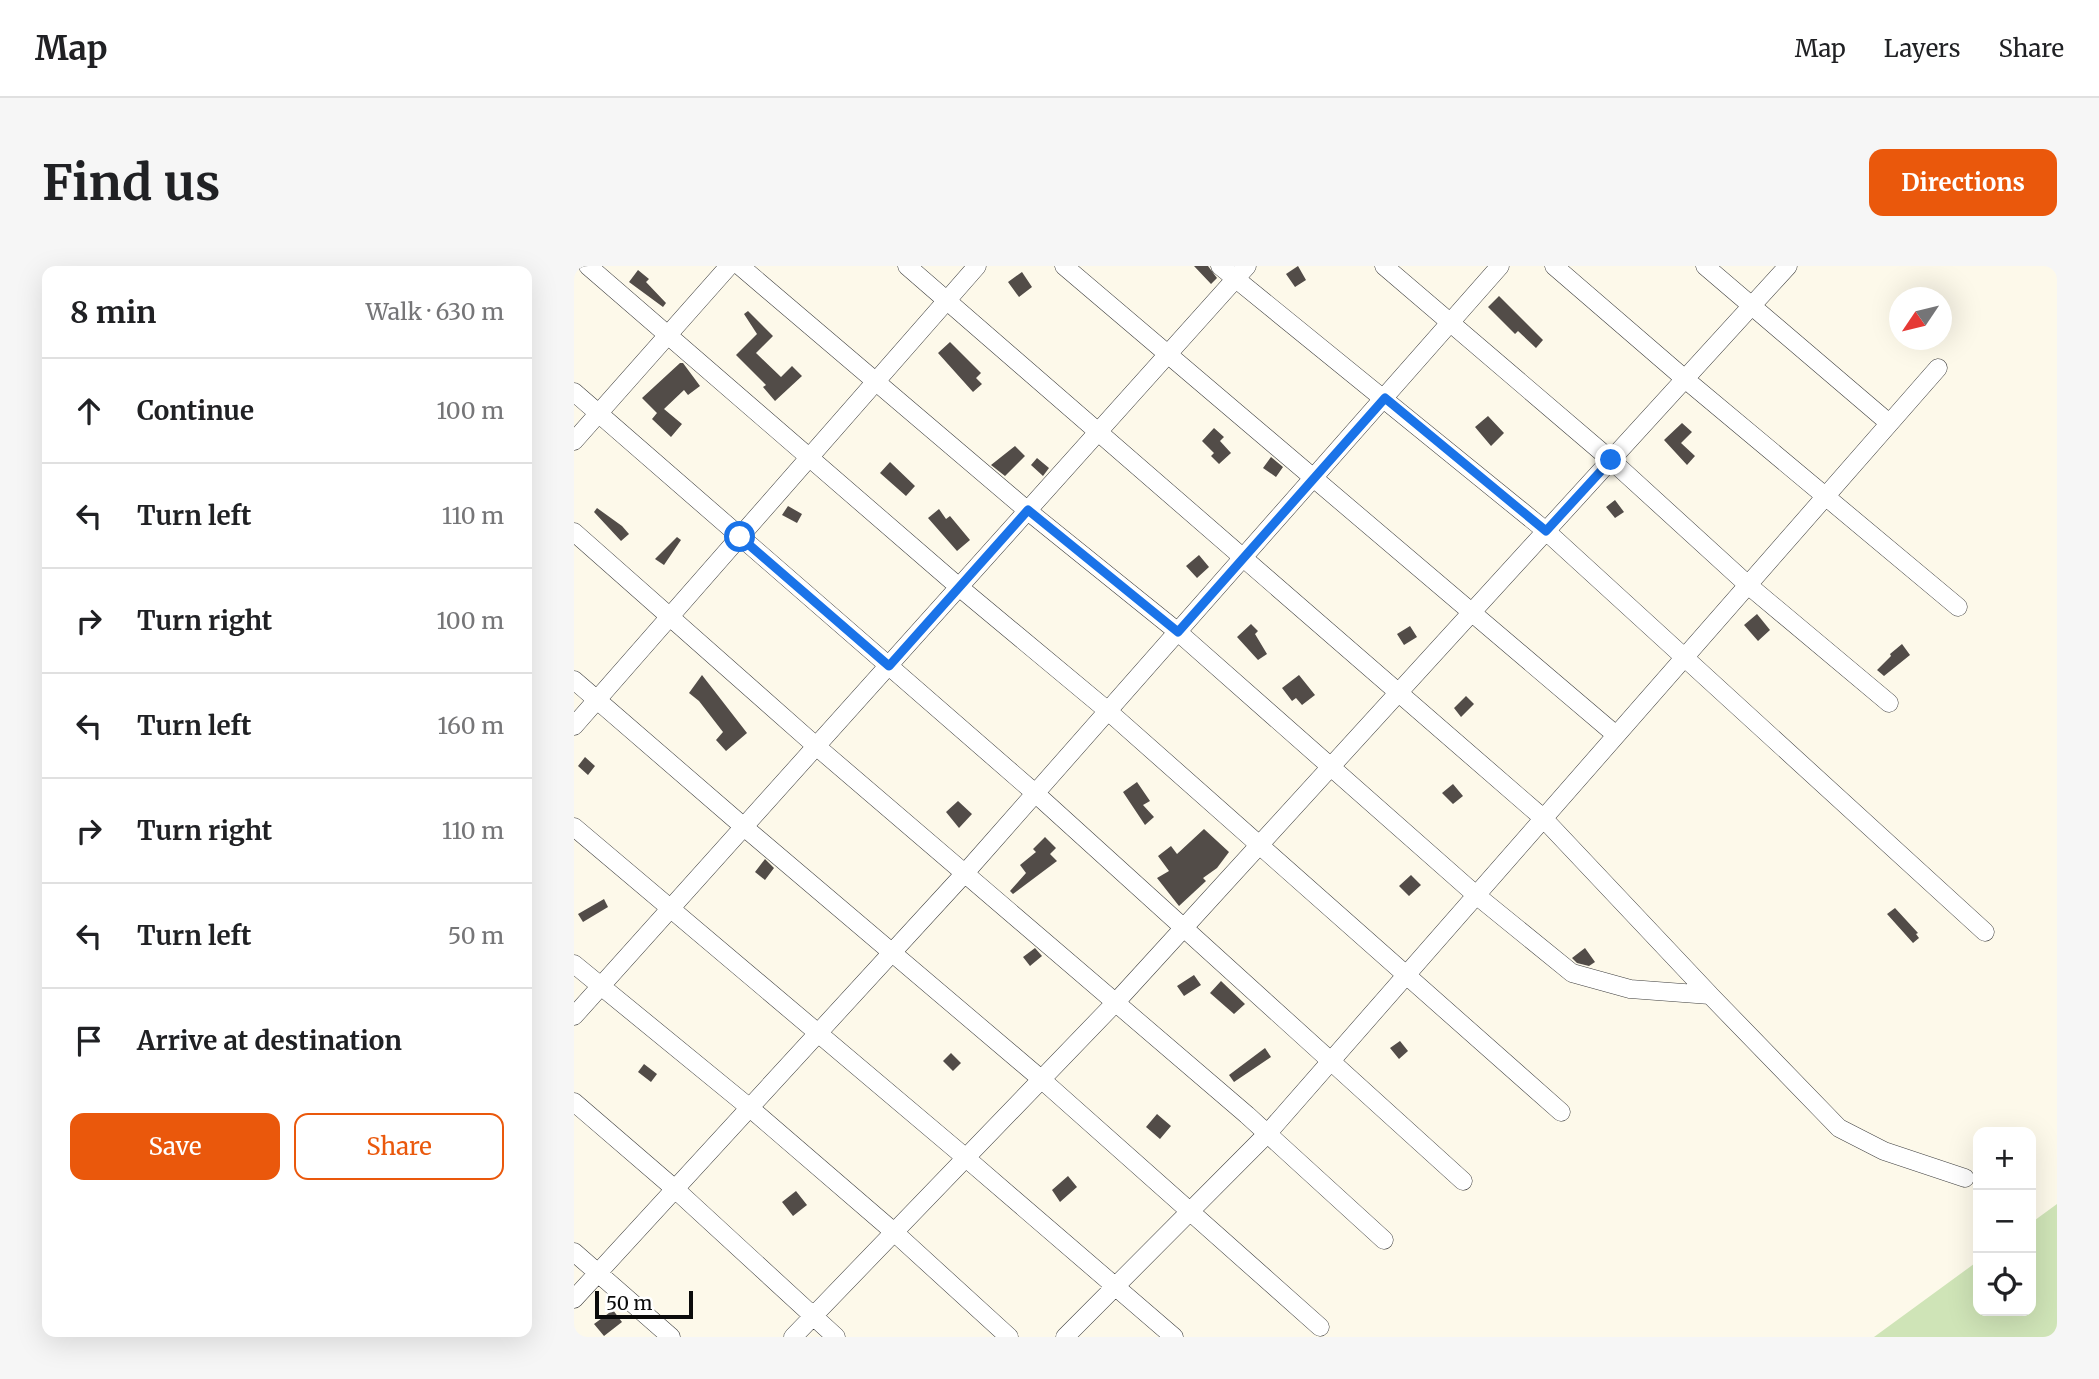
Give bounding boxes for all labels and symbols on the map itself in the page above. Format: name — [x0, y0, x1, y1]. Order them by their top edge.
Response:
north arrow — [1889, 287, 1952, 350]
route end — [1595, 444, 1626, 475]
route start — [724, 521, 755, 552]
scale bar — [595, 1288, 693, 1320]

